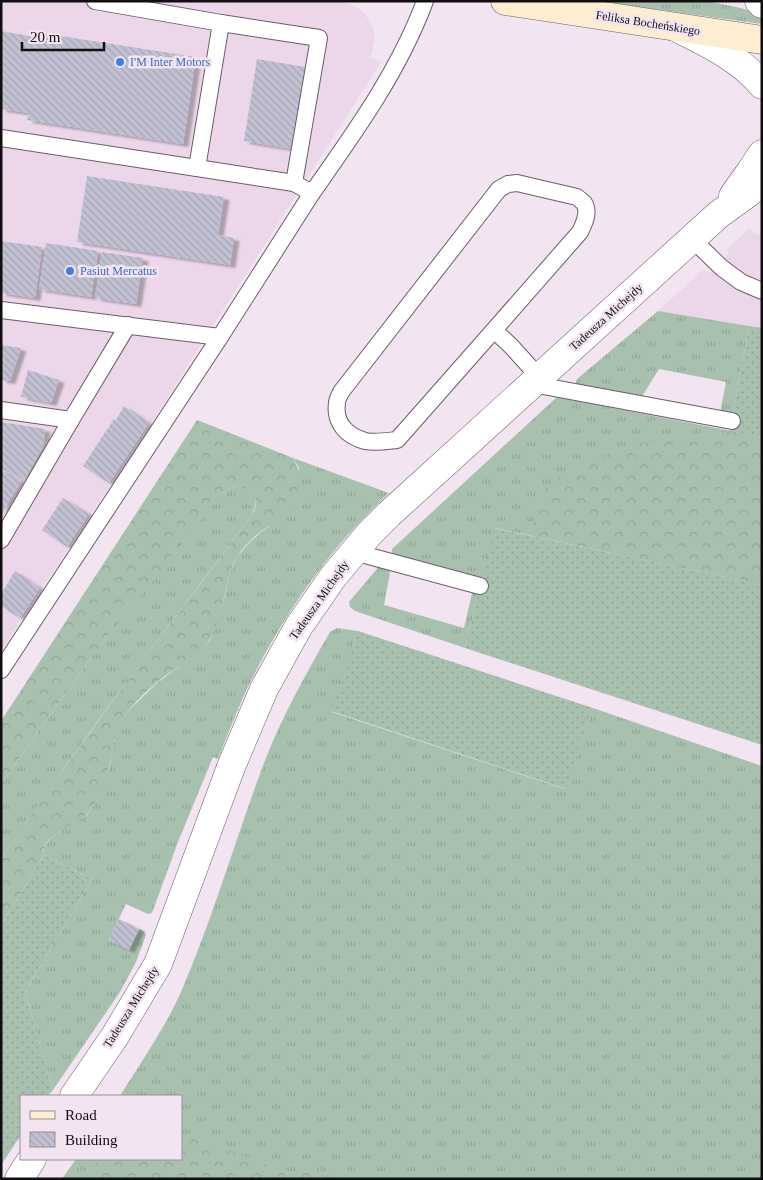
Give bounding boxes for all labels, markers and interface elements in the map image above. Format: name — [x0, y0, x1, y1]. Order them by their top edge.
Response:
street label: Feliksa Bocheńskiego — [595, 8, 701, 38]
scale bar — [22, 20, 105, 52]
text: 20 m — [30, 29, 61, 45]
place label: I'M Inter Motors — [130, 55, 210, 69]
marker: I'M Inter Motors — [114, 56, 126, 68]
place label: Pasiut Mercatus — [80, 264, 157, 278]
marker: Pasiut Mercatus — [64, 265, 76, 277]
street label: Tadeusza Michejdy — [567, 281, 645, 353]
street label: Tadeusza Michejdy — [286, 558, 352, 642]
street label: Tadeusza Michejdy — [100, 964, 162, 1050]
legend — [20, 1095, 182, 1160]
text: Road — [65, 1107, 97, 1123]
text: Building — [65, 1132, 118, 1148]

